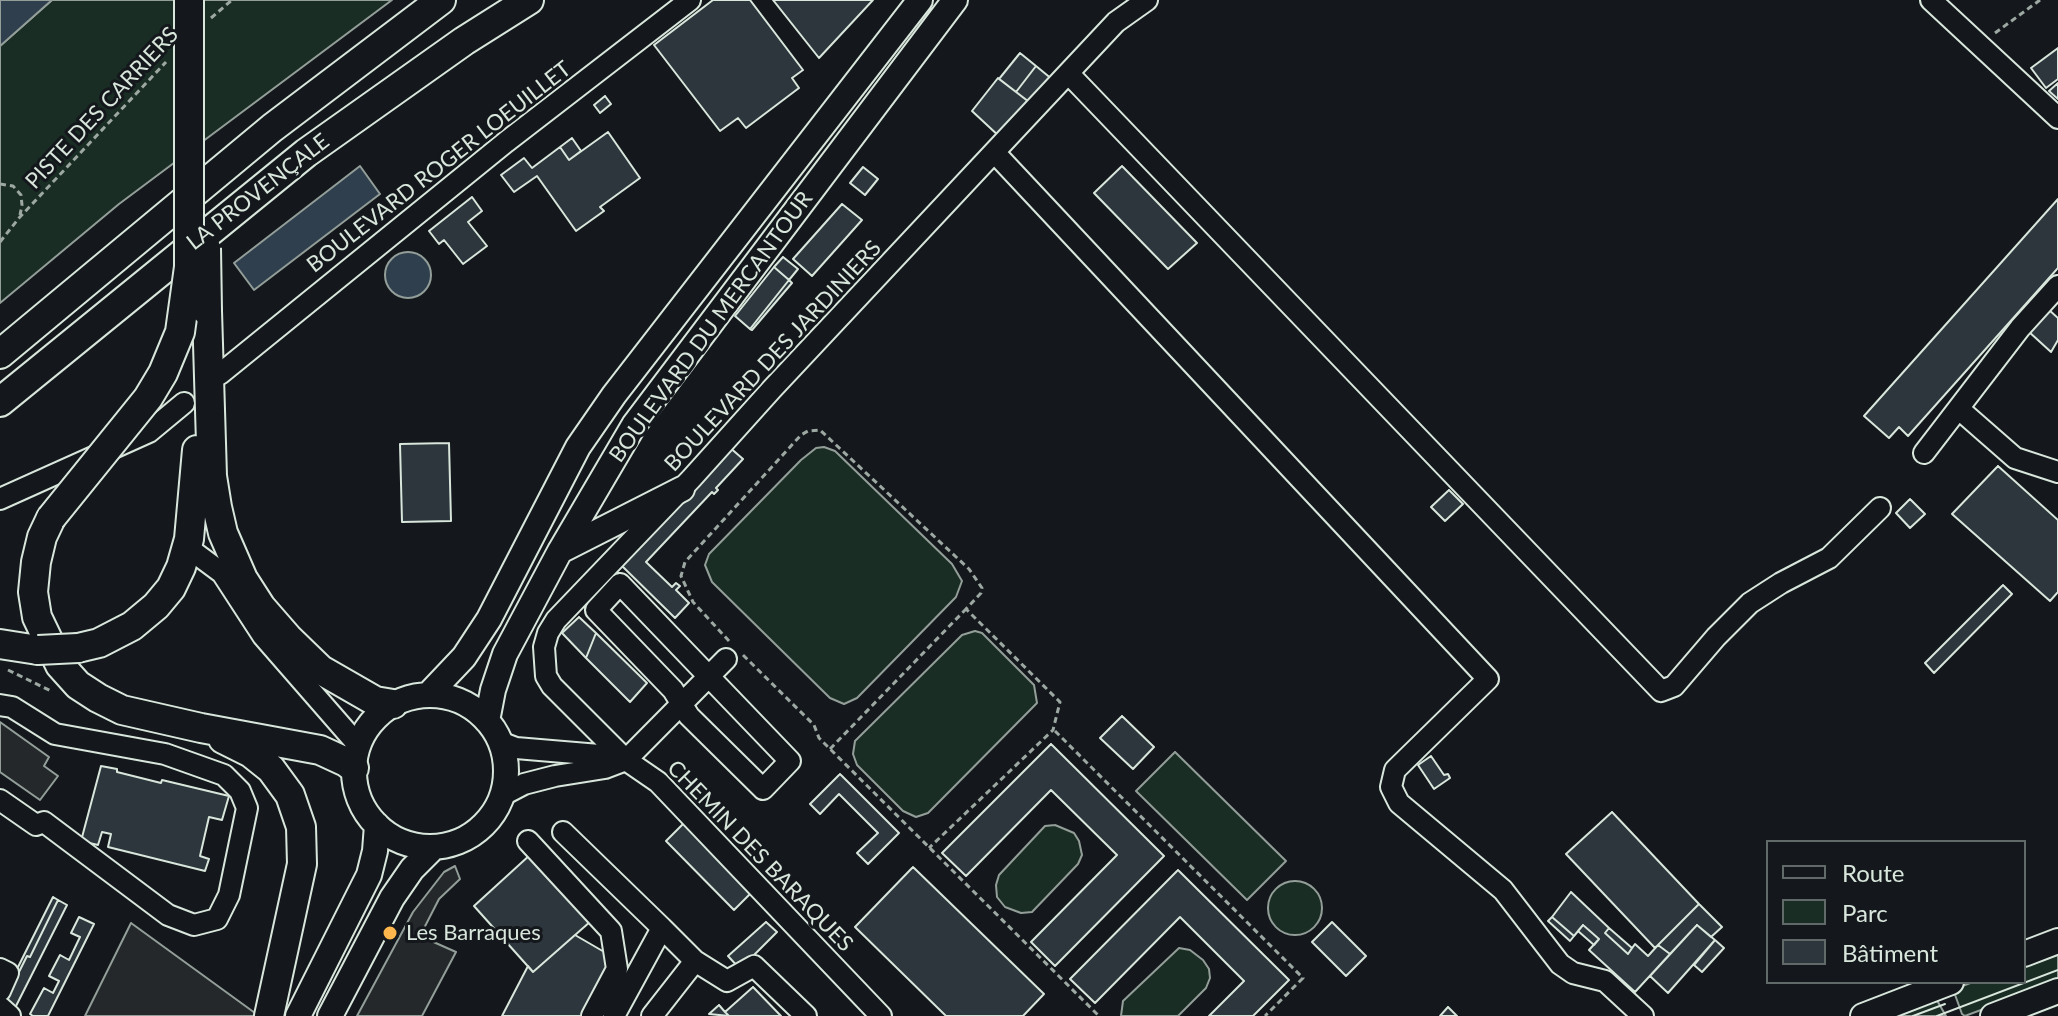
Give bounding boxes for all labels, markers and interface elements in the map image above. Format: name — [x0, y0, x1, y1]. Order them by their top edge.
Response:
street label: PISTE DES CARRIERS — [20, 22, 184, 194]
street label: BOULEVARD ROGER LOEUILLET — [302, 56, 576, 278]
street label: LA PROVENÇALE — [181, 128, 335, 256]
street label: BOULEVARD DU MERCANTOUR — [604, 186, 818, 468]
street label: BOULEVARD DES JARDINIERS — [659, 235, 887, 477]
street label: CHEMIN DES BARAQUES — [662, 755, 858, 957]
legend — [1766, 840, 2026, 984]
text: Route — [1842, 858, 1904, 887]
text: Parc — [1842, 898, 1888, 927]
place label: Les Barraques — [406, 920, 541, 946]
marker: Les Barraques — [381, 924, 399, 942]
text: Bâtiment — [1842, 938, 1938, 967]

